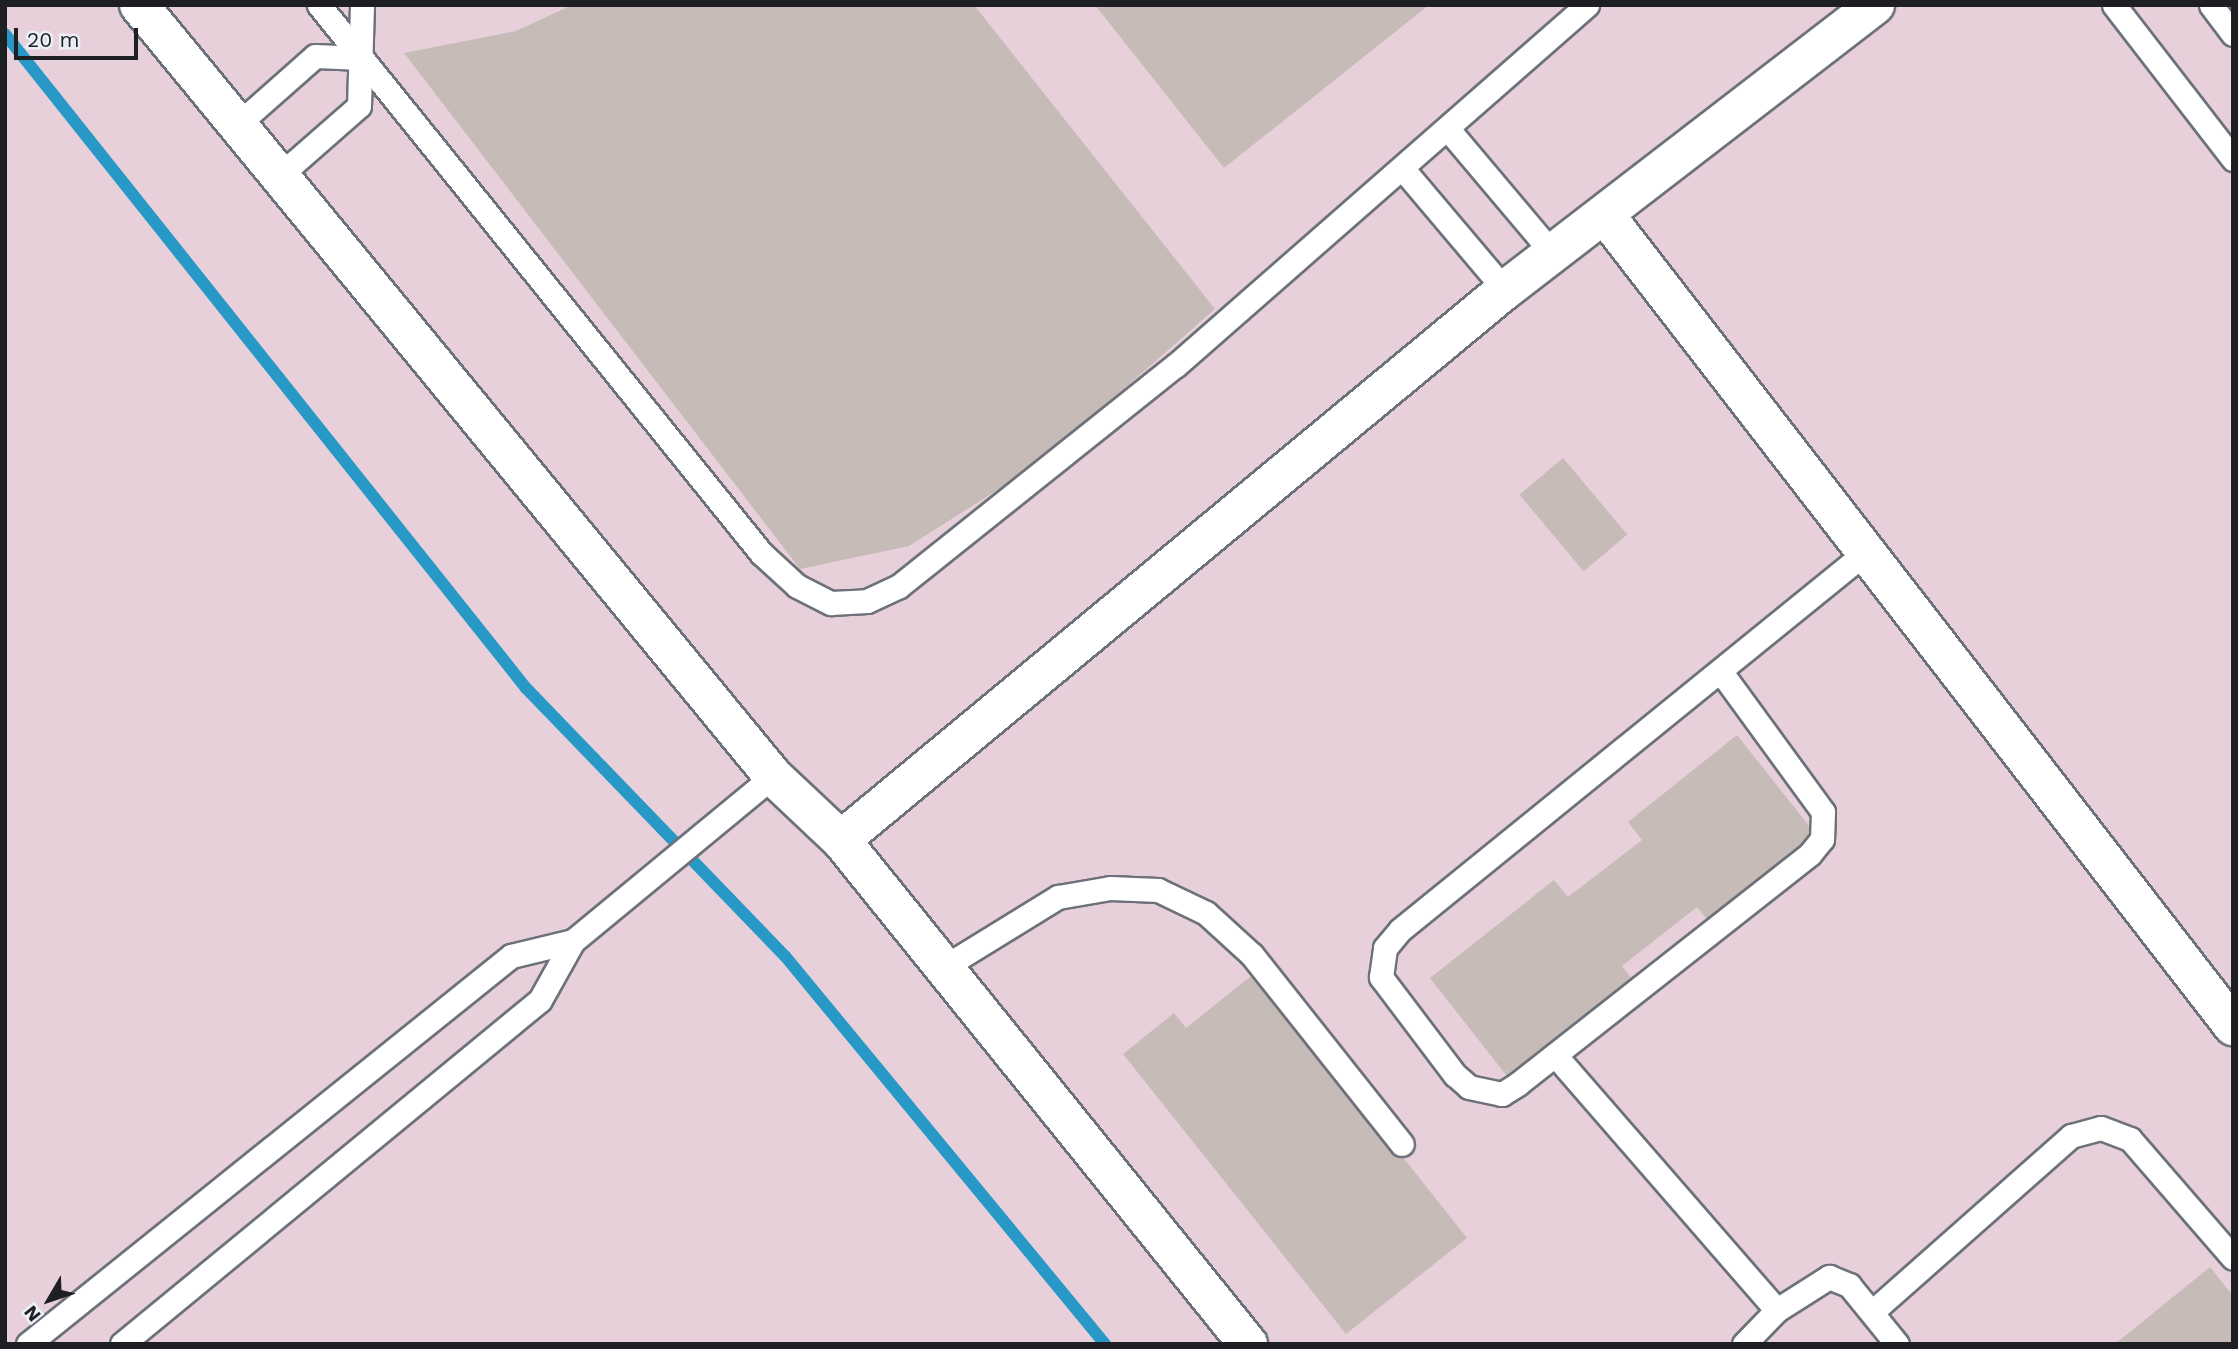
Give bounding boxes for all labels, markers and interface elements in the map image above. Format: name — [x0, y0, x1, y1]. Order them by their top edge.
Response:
scale bar — [18, 14, 142, 58]
text: 20 m — [27, 27, 79, 52]
north arrow — [14, 1265, 84, 1335]
text: N — [19, 1301, 46, 1326]

